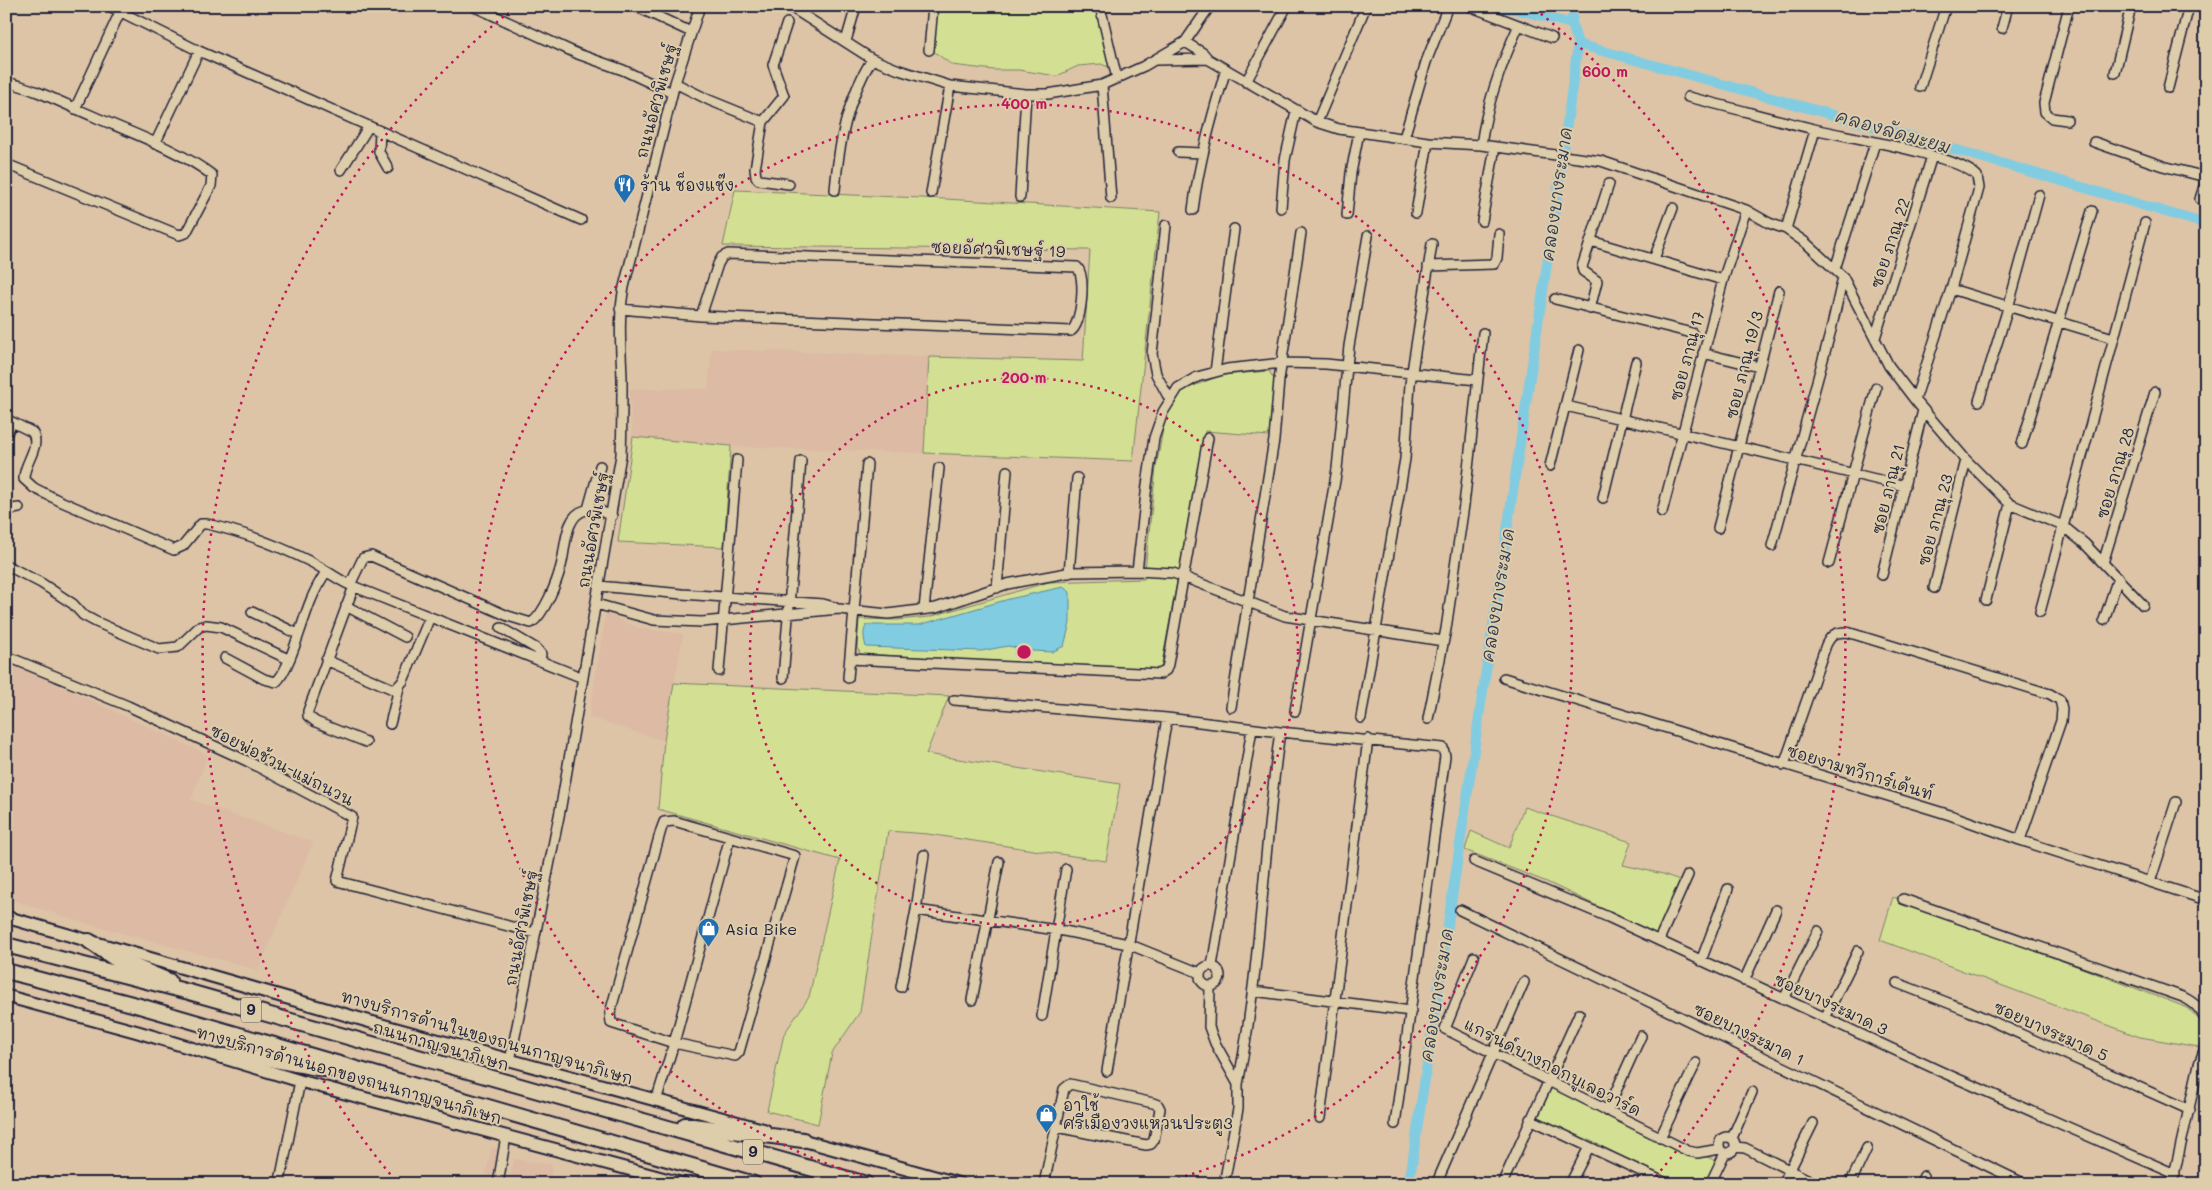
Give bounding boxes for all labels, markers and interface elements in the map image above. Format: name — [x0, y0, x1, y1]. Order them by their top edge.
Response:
street label: ถนนอัศวพิเชษฐ์ — [630, 41, 682, 161]
text: 600 m — [1582, 61, 1628, 81]
text: 400 m — [1001, 93, 1047, 113]
water label: คลองลัดมะยม — [1833, 103, 1954, 159]
water label: คลองบางระมาด — [1535, 125, 1577, 263]
place label: ร้าน ช็องแช๊ง — [640, 171, 734, 195]
restaurant icon: ร้าน ช็องแช๊ง — [612, 173, 636, 204]
street label: ซอย ภาณุ 22 — [1865, 195, 1917, 292]
street label: ซอยอัศวพิเชษฐ์ 19 — [930, 235, 1066, 262]
street label: ซอย ภาณุ 17 — [1664, 309, 1712, 404]
street label: ซอย ภาณุ 19/3 — [1720, 309, 1770, 422]
text: 200 m — [1002, 367, 1047, 387]
street label: ซอย ภาณุ 28 — [2091, 424, 2141, 522]
street label: ซอย ภาณุ 21 — [1866, 442, 1912, 537]
street label: ถนนอัศวพิเชษฐ์ — [572, 470, 614, 590]
street label: ซอย ภาณุ 23 — [1912, 472, 1960, 569]
water label: คลองบางระมาด — [1475, 526, 1519, 664]
centre of rings — [1015, 643, 1033, 661]
street label: ซอยพ่อช้วน-แม่ถนวน — [207, 719, 358, 810]
street label: ซอยงามทวีการ์เด้นท์ — [1784, 739, 1936, 804]
street label: ถนนอัศวพิเชษฐ์ — [499, 868, 543, 988]
shop icon: Asia Bike — [697, 917, 721, 948]
place label: Asia Bike — [725, 918, 797, 939]
water label: คลองบางระมาด — [1414, 926, 1458, 1064]
street label: ซอยบางระมาด 3 — [1771, 968, 1891, 1039]
street label: ทางบริการด้านในของถนนกาญจนาภิเษก — [339, 986, 635, 1088]
street label: ซอยบางระมาด 5 — [1991, 996, 2112, 1065]
road number: 9 — [241, 998, 261, 1022]
street label: ซอยบางระมาด 1 — [1690, 998, 1808, 1069]
street label: แกรนด์บางกอกบูเลอวาร์ด — [1460, 1012, 1645, 1123]
street label: ถนนกาญจนาภิเษก — [371, 1017, 511, 1075]
street label: ทางบริการด้านนอกของถนนกาญจนาภิเษก — [194, 1020, 505, 1128]
place label: อาใช้ ศรีเมืองวงแหวนประตู3 — [1063, 1093, 1233, 1136]
shop icon: อาใช้ ศรีเมืองวงแหวนประตู3 — [1035, 1102, 1059, 1133]
road number: 9 — [743, 1140, 763, 1164]

